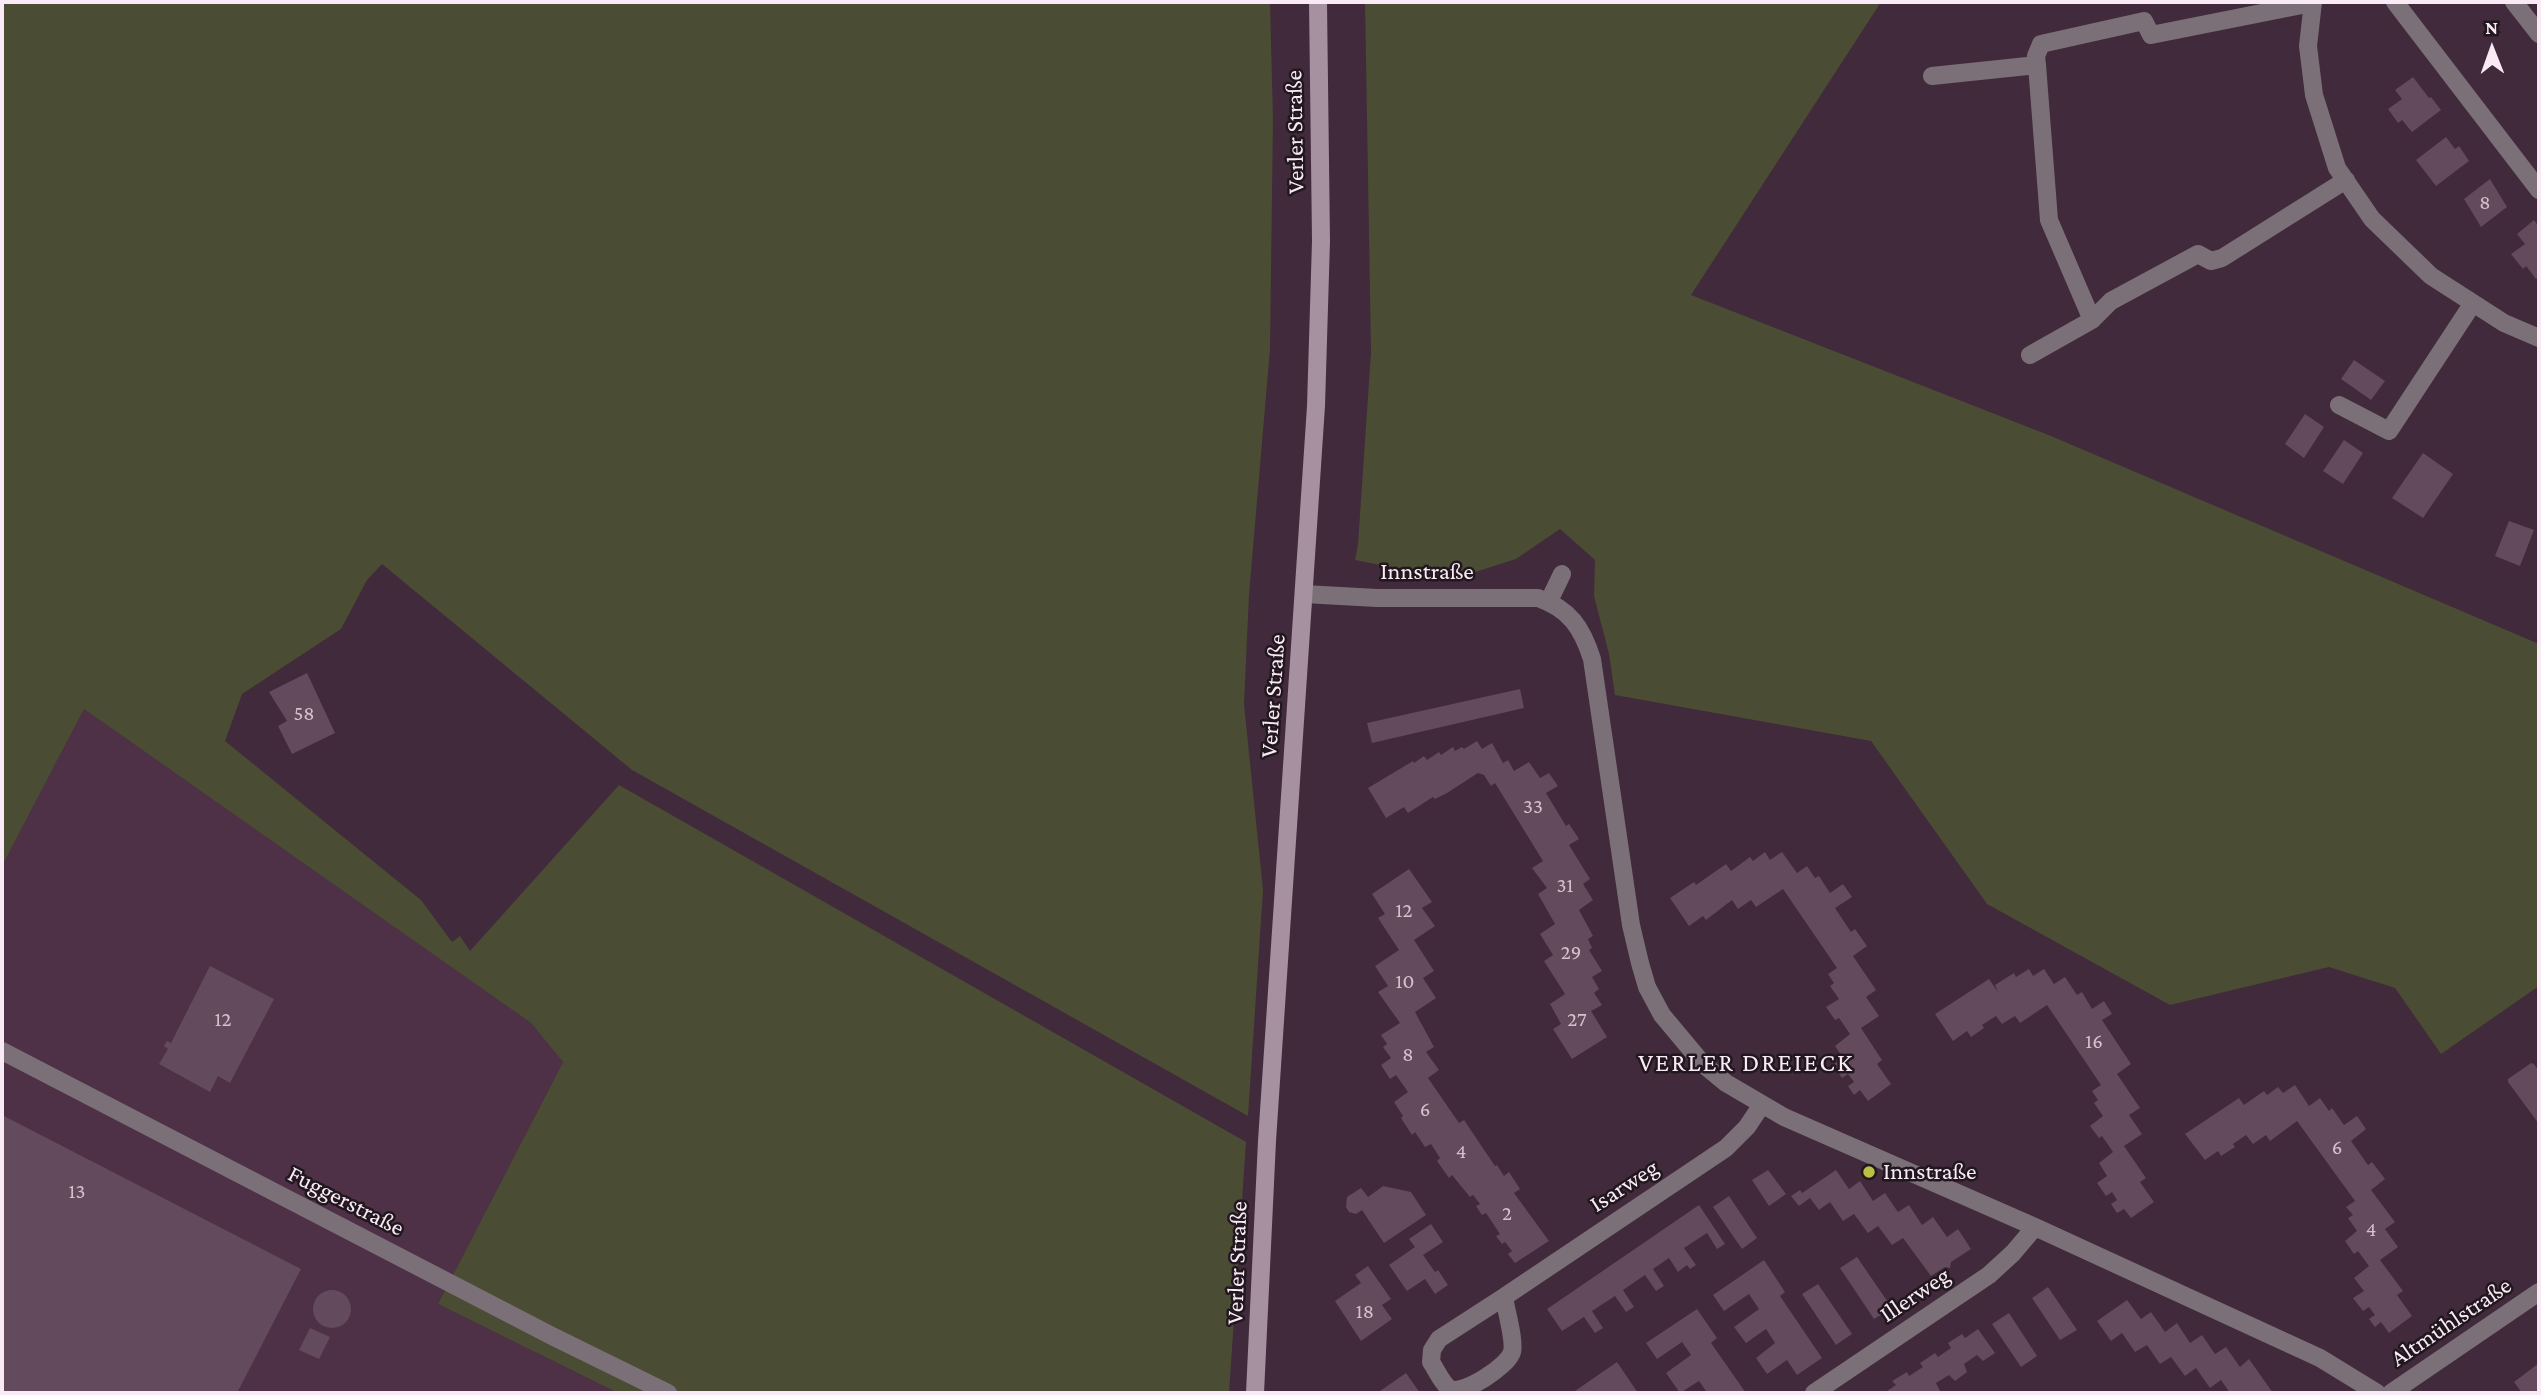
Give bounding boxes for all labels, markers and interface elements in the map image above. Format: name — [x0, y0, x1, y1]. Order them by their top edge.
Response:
north arrow — [2457, 14, 2527, 84]
text: N — [2485, 17, 2498, 38]
street label: Verler Straße — [1280, 70, 1310, 194]
house number: 8 — [2479, 190, 2491, 216]
street label: Innstraße — [1380, 558, 1474, 586]
street label: Verler Straße — [1254, 633, 1292, 759]
house number: 58 — [293, 701, 315, 727]
house number: 33 — [1523, 794, 1543, 820]
house number: 31 — [1557, 873, 1573, 899]
house number: 12 — [1396, 898, 1412, 924]
house number: 29 — [1561, 940, 1581, 966]
house number: 10 — [1396, 969, 1414, 995]
house number: 12 — [215, 1007, 231, 1033]
house number: 27 — [1567, 1007, 1587, 1033]
house number: 16 — [2085, 1029, 2103, 1055]
house number: 8 — [1402, 1042, 1414, 1068]
district label: VERLER DREIECK — [1640, 1047, 1852, 1079]
house number: 6 — [1420, 1097, 1430, 1123]
house number: 6 — [2332, 1135, 2342, 1161]
house number: 4 — [1456, 1139, 1466, 1165]
street label: Isarweg — [1584, 1153, 1664, 1219]
place label: Innstraße — [1883, 1158, 1976, 1186]
street label: Fuggerstraße — [283, 1159, 409, 1243]
marker: Innstraße — [1861, 1164, 1877, 1180]
house number: 13 — [69, 1179, 85, 1205]
street label: Verler Straße — [1220, 1201, 1254, 1325]
house number: 2 — [1502, 1201, 1512, 1227]
house number: 4 — [2366, 1217, 2376, 1243]
street label: Illerweg — [1874, 1261, 1956, 1329]
street label: Altmühlstraße — [2385, 1271, 2517, 1373]
house number: 18 — [1356, 1299, 1374, 1325]

